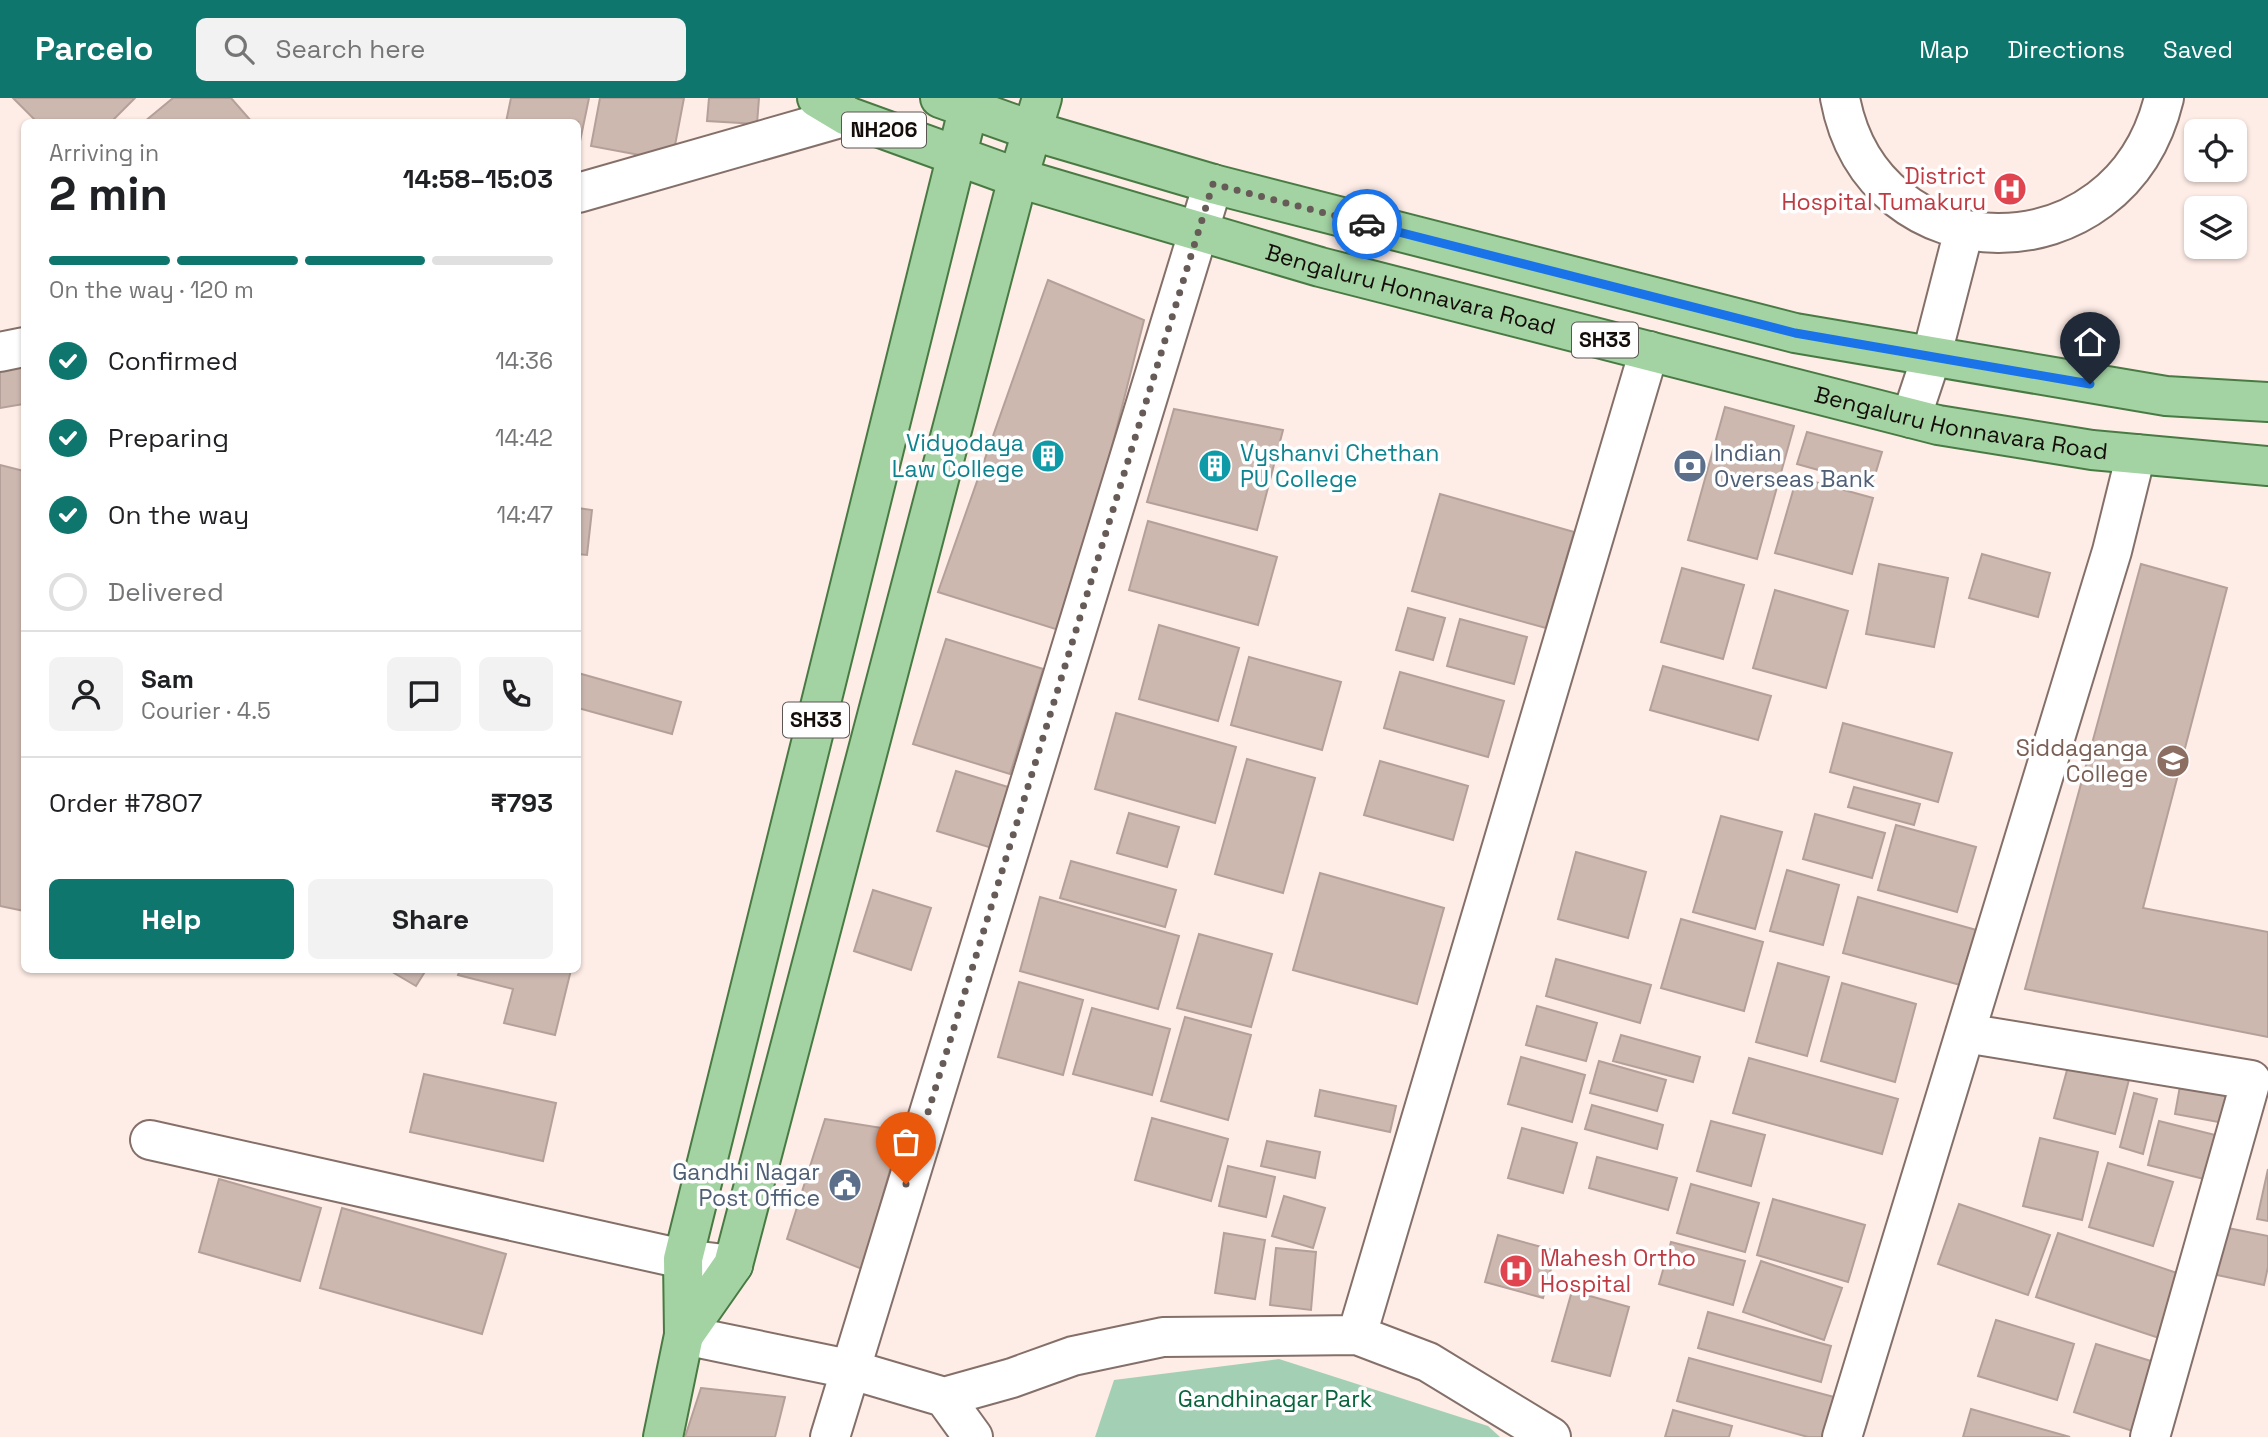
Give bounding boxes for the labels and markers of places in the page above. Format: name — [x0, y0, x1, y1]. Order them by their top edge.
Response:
place label: District Hospital Tumakuru — [1781, 161, 1986, 217]
hospital icon: District Hospital Tumakuru — [1991, 170, 2029, 208]
pin — [2060, 312, 2120, 384]
place label: Vidyodaya Law College — [892, 428, 1024, 484]
building icon: Vidyodaya Law College — [1029, 437, 1067, 475]
place label: Vyshanvi Chethan PU College — [1240, 438, 1439, 494]
place label: Indian Overseas Bank — [1714, 438, 1875, 494]
building icon: Vyshanvi Chethan PU College — [1196, 447, 1234, 485]
bank icon: Indian Overseas Bank — [1671, 447, 1709, 485]
place label: Siddaganga College — [2016, 733, 2148, 789]
school or university icon: Siddaganga College — [2154, 742, 2192, 780]
pin — [876, 1112, 936, 1184]
place label: Gandhi Nagar Post Office — [672, 1157, 820, 1213]
public building icon: Gandhi Nagar Post Office — [826, 1166, 864, 1204]
place label: Mahesh Ortho Hospital — [1540, 1243, 1696, 1299]
hospital icon: Mahesh Ortho Hospital — [1497, 1252, 1535, 1290]

